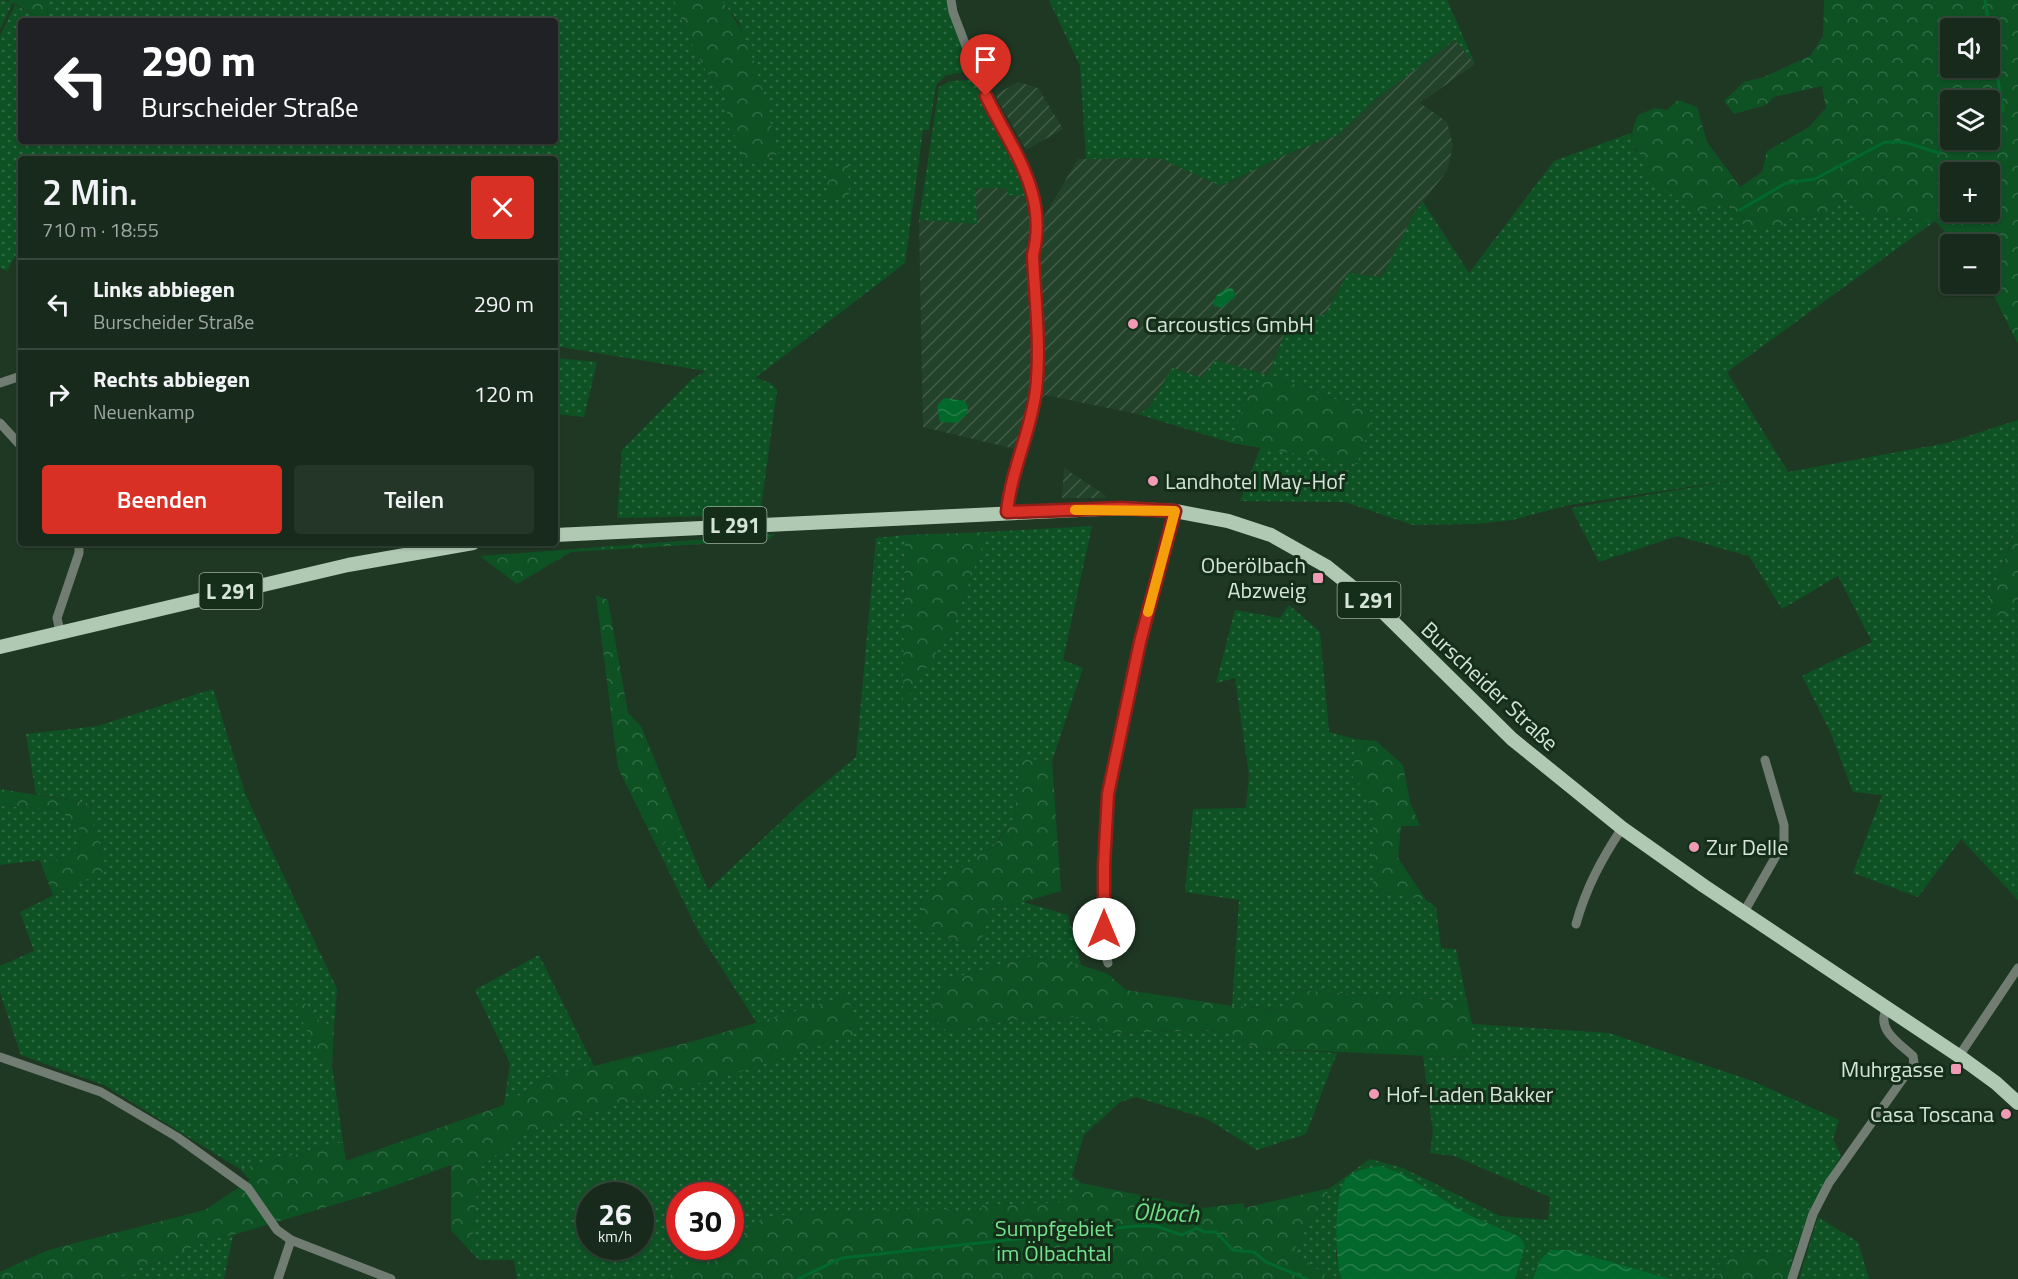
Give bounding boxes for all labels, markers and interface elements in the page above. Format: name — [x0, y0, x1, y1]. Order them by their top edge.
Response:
map controls — [1940, 18, 2000, 294]
button: sound — [1940, 18, 2000, 78]
text: 290 m — [141, 28, 256, 92]
pin — [960, 34, 1011, 96]
icon: left — [42, 42, 120, 120]
icon: arrive — [969, 43, 1002, 76]
text: Burscheider Straße — [141, 86, 359, 127]
button: layers — [1940, 90, 2000, 150]
button: + — [1940, 162, 2000, 222]
text: 2 Min. — [42, 164, 138, 219]
button: close — [471, 176, 534, 239]
text: 710 m · 18:55 — [42, 214, 159, 245]
button: − — [1940, 234, 2000, 294]
text: Links abbiegen — [93, 272, 235, 306]
text: 290 m — [474, 287, 534, 321]
icon: left — [42, 288, 75, 321]
text: Burscheider Straße — [93, 306, 254, 337]
place label: Carcoustics GmbH — [1145, 307, 1314, 341]
marker: Carcoustics GmbH — [1126, 317, 1140, 331]
text: Rechts abbiegen — [93, 362, 250, 396]
text: 120 m — [474, 377, 534, 411]
icon: right — [42, 378, 75, 411]
text: Neuenkamp — [93, 396, 195, 427]
place label: Landhotel May-Hof — [1165, 464, 1346, 498]
button: Beenden — [42, 465, 282, 534]
button: Teilen — [294, 465, 534, 534]
marker: Landhotel May-Hof — [1146, 474, 1160, 488]
road number: L 291 — [704, 507, 766, 543]
place label: Oberölbach Abzweig — [1201, 548, 1306, 607]
marker: Oberölbach Abzweig — [1311, 571, 1325, 585]
road number: L 291 — [200, 573, 262, 609]
road number: L 291 — [1338, 582, 1400, 618]
street label: Burscheider Straße — [1414, 613, 1566, 759]
place label: Zur Delle — [1706, 830, 1788, 864]
marker: Zur Delle — [1687, 840, 1701, 854]
position arrow — [1072, 897, 1136, 961]
place label: Muhrgasse — [1841, 1052, 1944, 1086]
marker: Muhrgasse — [1949, 1062, 1963, 1076]
place label: Hof-Laden Bakker — [1386, 1077, 1554, 1111]
marker: Hof-Laden Bakker — [1367, 1087, 1381, 1101]
place label: Casa Toscana — [1870, 1097, 1994, 1131]
marker: Casa Toscana — [1999, 1107, 2013, 1121]
speed limit sign: 30 — [666, 1182, 744, 1260]
text: 26 — [598, 1191, 632, 1237]
water label: Ölbach — [1132, 1193, 1201, 1231]
park label: Sumpfgebiet im Ölbachtal — [995, 1211, 1113, 1270]
text: km/h — [598, 1225, 632, 1248]

